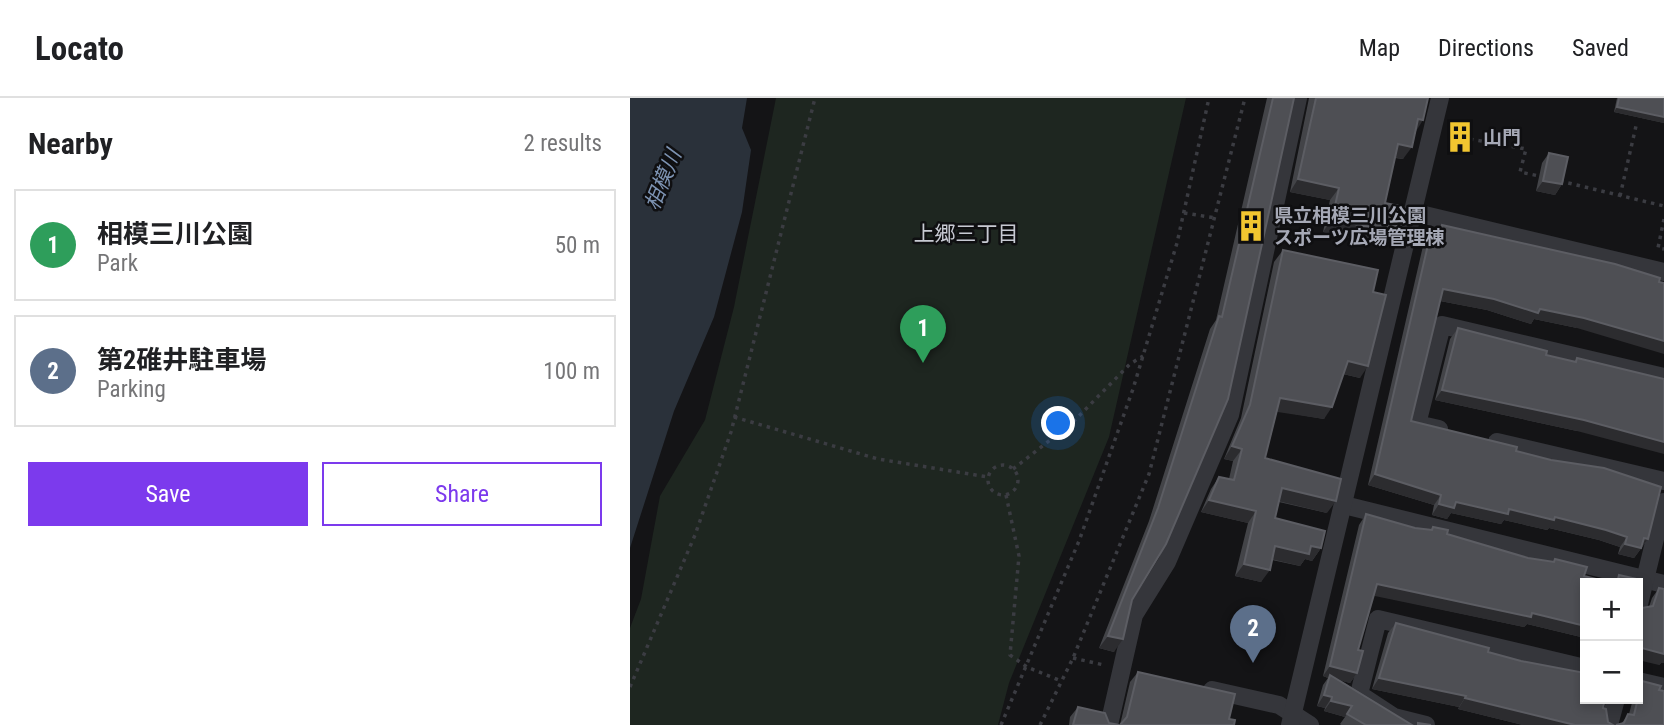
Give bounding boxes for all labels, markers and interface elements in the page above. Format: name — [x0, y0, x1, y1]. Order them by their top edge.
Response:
text: Locato — [35, 29, 124, 68]
text: Map — [1359, 34, 1400, 62]
text: Directions — [1438, 34, 1534, 62]
text: Saved — [1572, 34, 1629, 62]
building icon: 山門 — [1443, 120, 1477, 154]
text: Nearby — [28, 126, 113, 161]
place label: 山門 — [1483, 126, 1521, 149]
text: 2 results — [524, 130, 602, 157]
water label: 相模川 — [640, 144, 687, 214]
place label: 県立相模三川公園 スポーツ広場管理棟 — [1274, 204, 1445, 249]
building icon: 県立相模三川公園 スポーツ広場管理棟 — [1234, 209, 1268, 243]
text: 相模三川公園 — [97, 219, 253, 249]
district label: 上郷三丁目 — [914, 222, 1019, 246]
text: 1 — [47, 232, 59, 259]
text: 50 m — [555, 232, 600, 259]
text: Park — [97, 250, 138, 277]
pin: 1 — [900, 305, 946, 363]
text: 第2碓井駐車場 — [97, 345, 266, 375]
text: 2 — [47, 358, 59, 385]
text: 100 m — [543, 358, 600, 385]
text: Parking — [97, 376, 166, 403]
your location — [1041, 406, 1075, 440]
button: Save — [28, 462, 308, 526]
button: Share — [322, 462, 602, 526]
map controls — [1580, 578, 1643, 704]
button: + — [1580, 578, 1643, 641]
pin: 2 — [1230, 605, 1276, 663]
button: − — [1580, 641, 1643, 704]

